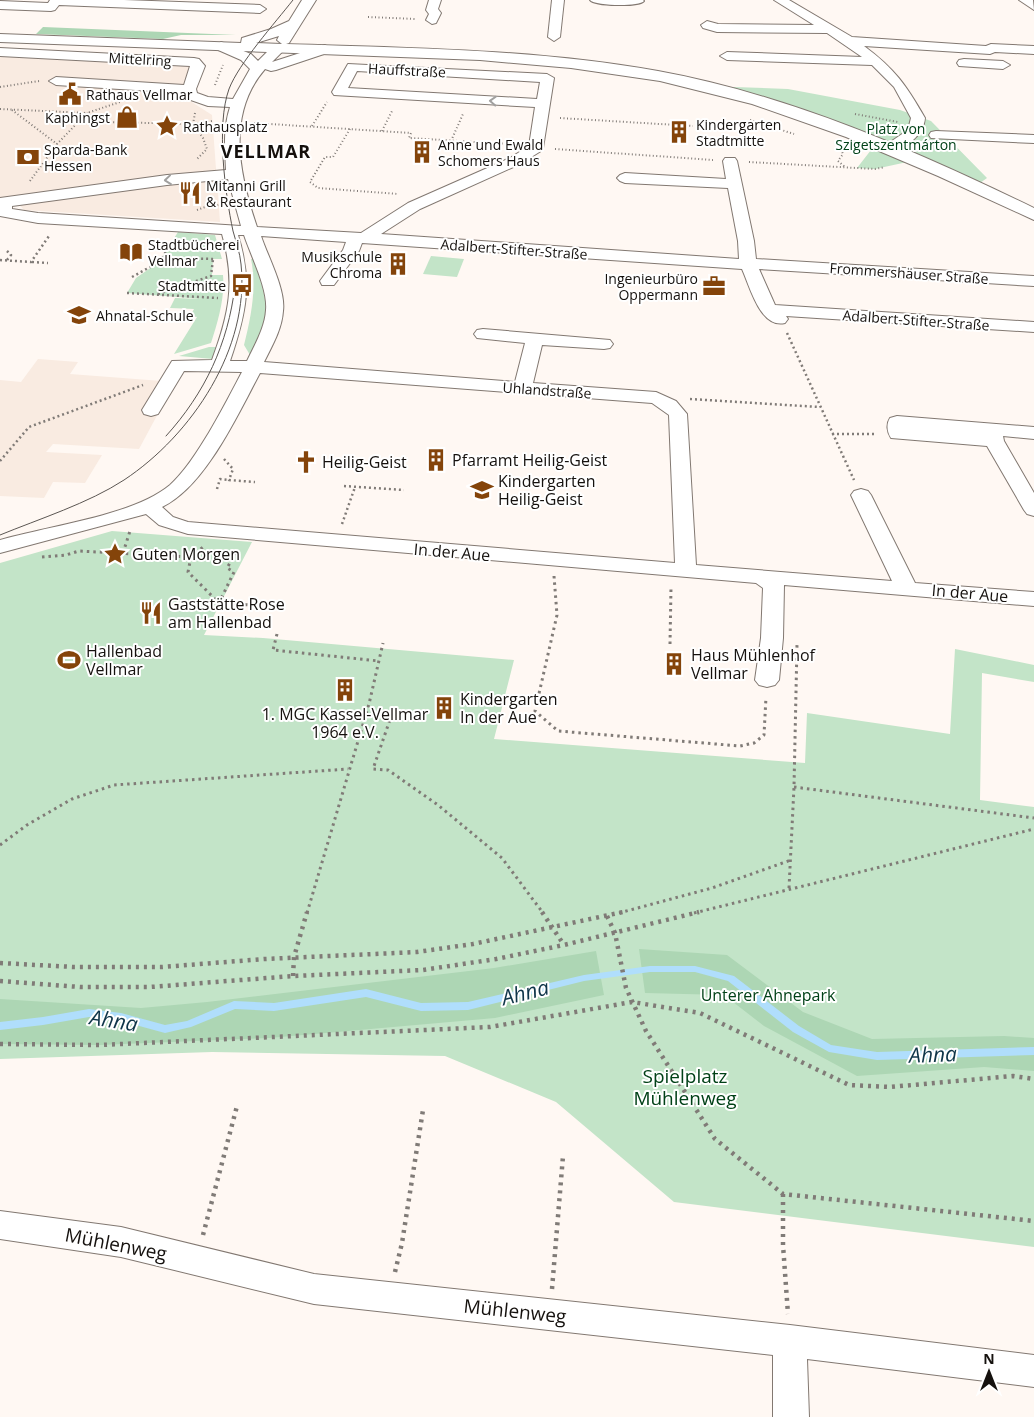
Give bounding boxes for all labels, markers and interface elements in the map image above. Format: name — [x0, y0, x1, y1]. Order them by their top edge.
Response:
street label: Mittelring — [108, 48, 172, 70]
street label: Hauffstraße — [368, 58, 447, 82]
public building icon: Rathaus Vellmar — [57, 81, 83, 107]
place label: Rathaus Vellmar — [86, 85, 193, 104]
one-way arrow — [489, 95, 497, 106]
shop icon: Kaphingst — [114, 104, 140, 130]
place label: Kaphingst — [45, 108, 110, 127]
place icon: Rathausplatz — [154, 113, 180, 139]
place label: Kindergarten Stadtmitte — [696, 115, 781, 150]
place label: Rathausplatz — [183, 117, 268, 136]
building icon: Kindergarten Stadtmitte — [666, 119, 692, 145]
park label: Platz von Szigetszentmárton — [835, 119, 957, 154]
place label: Anne und Ewald Schomers Haus — [438, 135, 543, 170]
district label: VELLMAR — [221, 139, 311, 163]
building icon: Anne und Ewald Schomers Haus — [409, 139, 435, 165]
place label: Sparda-Bank Hessen — [44, 140, 128, 175]
bank icon: Sparda-Bank Hessen — [15, 144, 41, 170]
one-way arrow — [163, 174, 171, 185]
place label: Mitanni Grill & Restaurant — [206, 176, 291, 211]
restaurant icon: Mitanni Grill & Restaurant — [177, 180, 203, 206]
street label: Adalbert-Stifter-Straße — [440, 234, 588, 264]
place label: Stadtbücherei Vellmar — [148, 235, 239, 270]
library icon: Stadtbücherei Vellmar — [118, 239, 144, 265]
place label: Musikschule Chroma — [301, 247, 382, 282]
building icon: Musikschule Chroma — [385, 251, 411, 277]
street label: Frommershäuser Straße — [829, 258, 989, 288]
place label: Ingenieurbüro Oppermann — [604, 269, 698, 304]
bus stop icon: Stadtmitte — [229, 272, 255, 298]
office icon: Ingenieurbüro Oppermann — [701, 273, 727, 299]
place label: Stadtmitte — [158, 276, 226, 295]
school or university icon: Ahnatal-Schule — [66, 302, 92, 328]
street label: Adalbert-Stifter-Straße — [842, 305, 990, 335]
place label: Ahnatal-Schule — [96, 306, 194, 325]
street label: Uhlandstraße — [502, 377, 592, 403]
building icon: Pfarramt Heilig-Geist — [423, 447, 449, 473]
church icon: Heilig-Geist — [293, 449, 319, 475]
place label: Pfarramt Heilig-Geist — [452, 449, 608, 471]
place label: Heilig-Geist — [322, 451, 407, 473]
place label: Kindergarten Heilig-Geist — [498, 470, 596, 510]
school or university icon: Kindergarten Heilig-Geist — [469, 477, 495, 503]
street label: In der Aue — [413, 538, 491, 566]
place icon: Guten Morgen — [102, 541, 128, 567]
place label: Guten Morgen — [132, 543, 240, 565]
street label: In der Aue — [931, 579, 1009, 607]
place label: Gaststätte Rose am Hallenbad — [168, 593, 285, 633]
restaurant icon: Gaststätte Rose am Hallenbad — [138, 600, 164, 626]
place label: Hallenbad Vellmar — [86, 640, 162, 680]
place label: Haus Mühlenhof Vellmar — [691, 644, 817, 684]
sports icon: Hallenbad Vellmar — [56, 647, 82, 673]
building icon: Haus Mühlenhof Vellmar — [661, 651, 687, 677]
building icon: 1. MGC Kassel-Vellmar 1964 e.V. — [332, 677, 358, 703]
place label: Kindergarten In der Aue — [460, 688, 558, 728]
building icon: Kindergarten In der Aue — [431, 695, 457, 721]
place label: 1. MGC Kassel-Vellmar 1964 e.V. — [262, 703, 429, 743]
water label: Ahna — [496, 973, 552, 1012]
park label: Unterer Ahnepark — [701, 984, 836, 1006]
water label: Ahna — [86, 1002, 140, 1038]
water label: Ahna — [907, 1039, 958, 1069]
park label: Spielplatz Mühlenweg — [633, 1063, 737, 1111]
street label: Mühlenweg — [63, 1221, 169, 1267]
street label: Mühlenweg — [462, 1293, 568, 1329]
north arrow — [964, 1347, 1014, 1397]
text: N — [983, 1349, 995, 1368]

